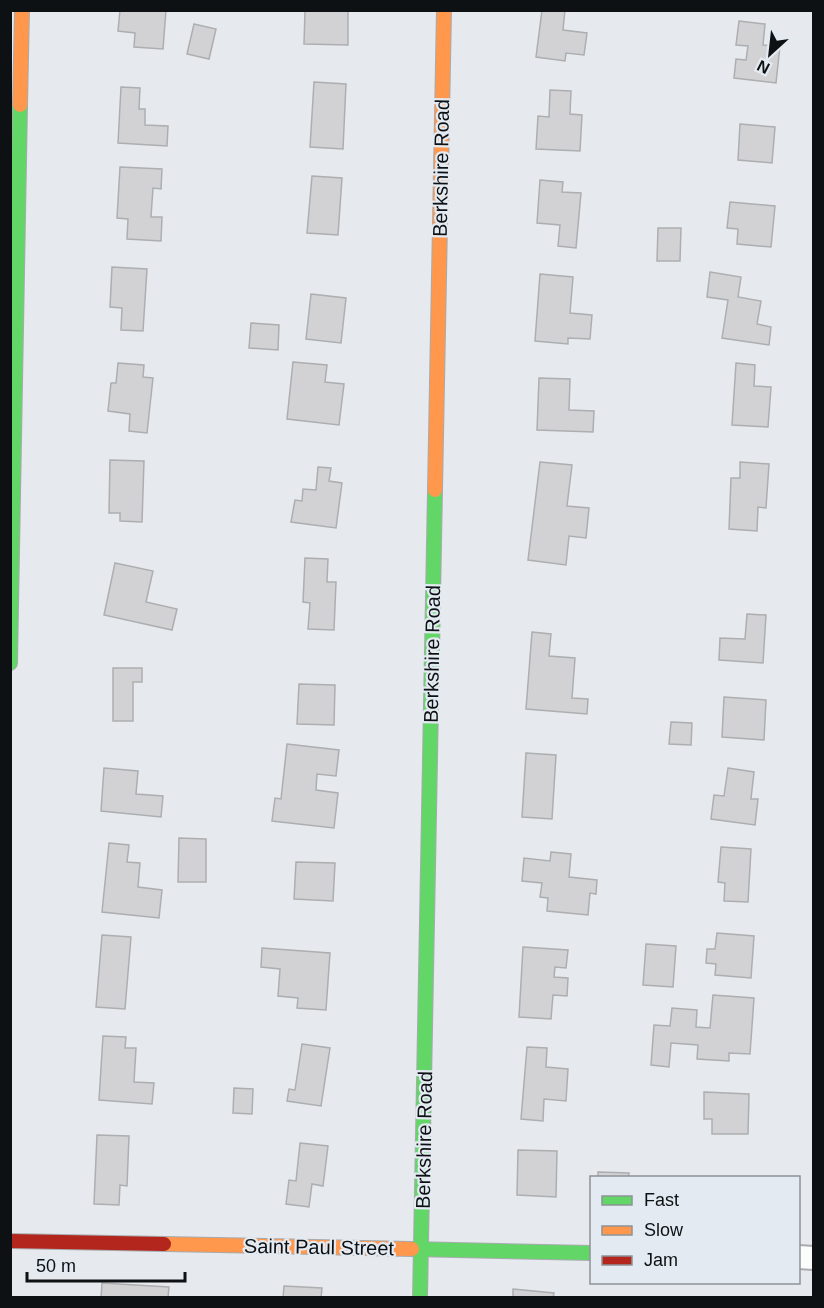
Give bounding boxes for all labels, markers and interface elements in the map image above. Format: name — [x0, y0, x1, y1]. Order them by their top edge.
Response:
north arrow — [740, 24, 800, 84]
text: N — [754, 57, 772, 77]
street label: Berkshire Road — [429, 99, 453, 237]
street label: Berkshire Road — [420, 585, 444, 723]
street label: Berkshire Road — [412, 1071, 436, 1209]
legend — [590, 1176, 800, 1284]
text: Fast — [644, 1190, 679, 1210]
text: Slow — [644, 1220, 684, 1240]
street label: Saint Paul Street — [244, 1235, 395, 1259]
scale bar — [27, 1245, 184, 1283]
text: Jam — [644, 1250, 678, 1270]
text: 50 m — [36, 1256, 76, 1276]

